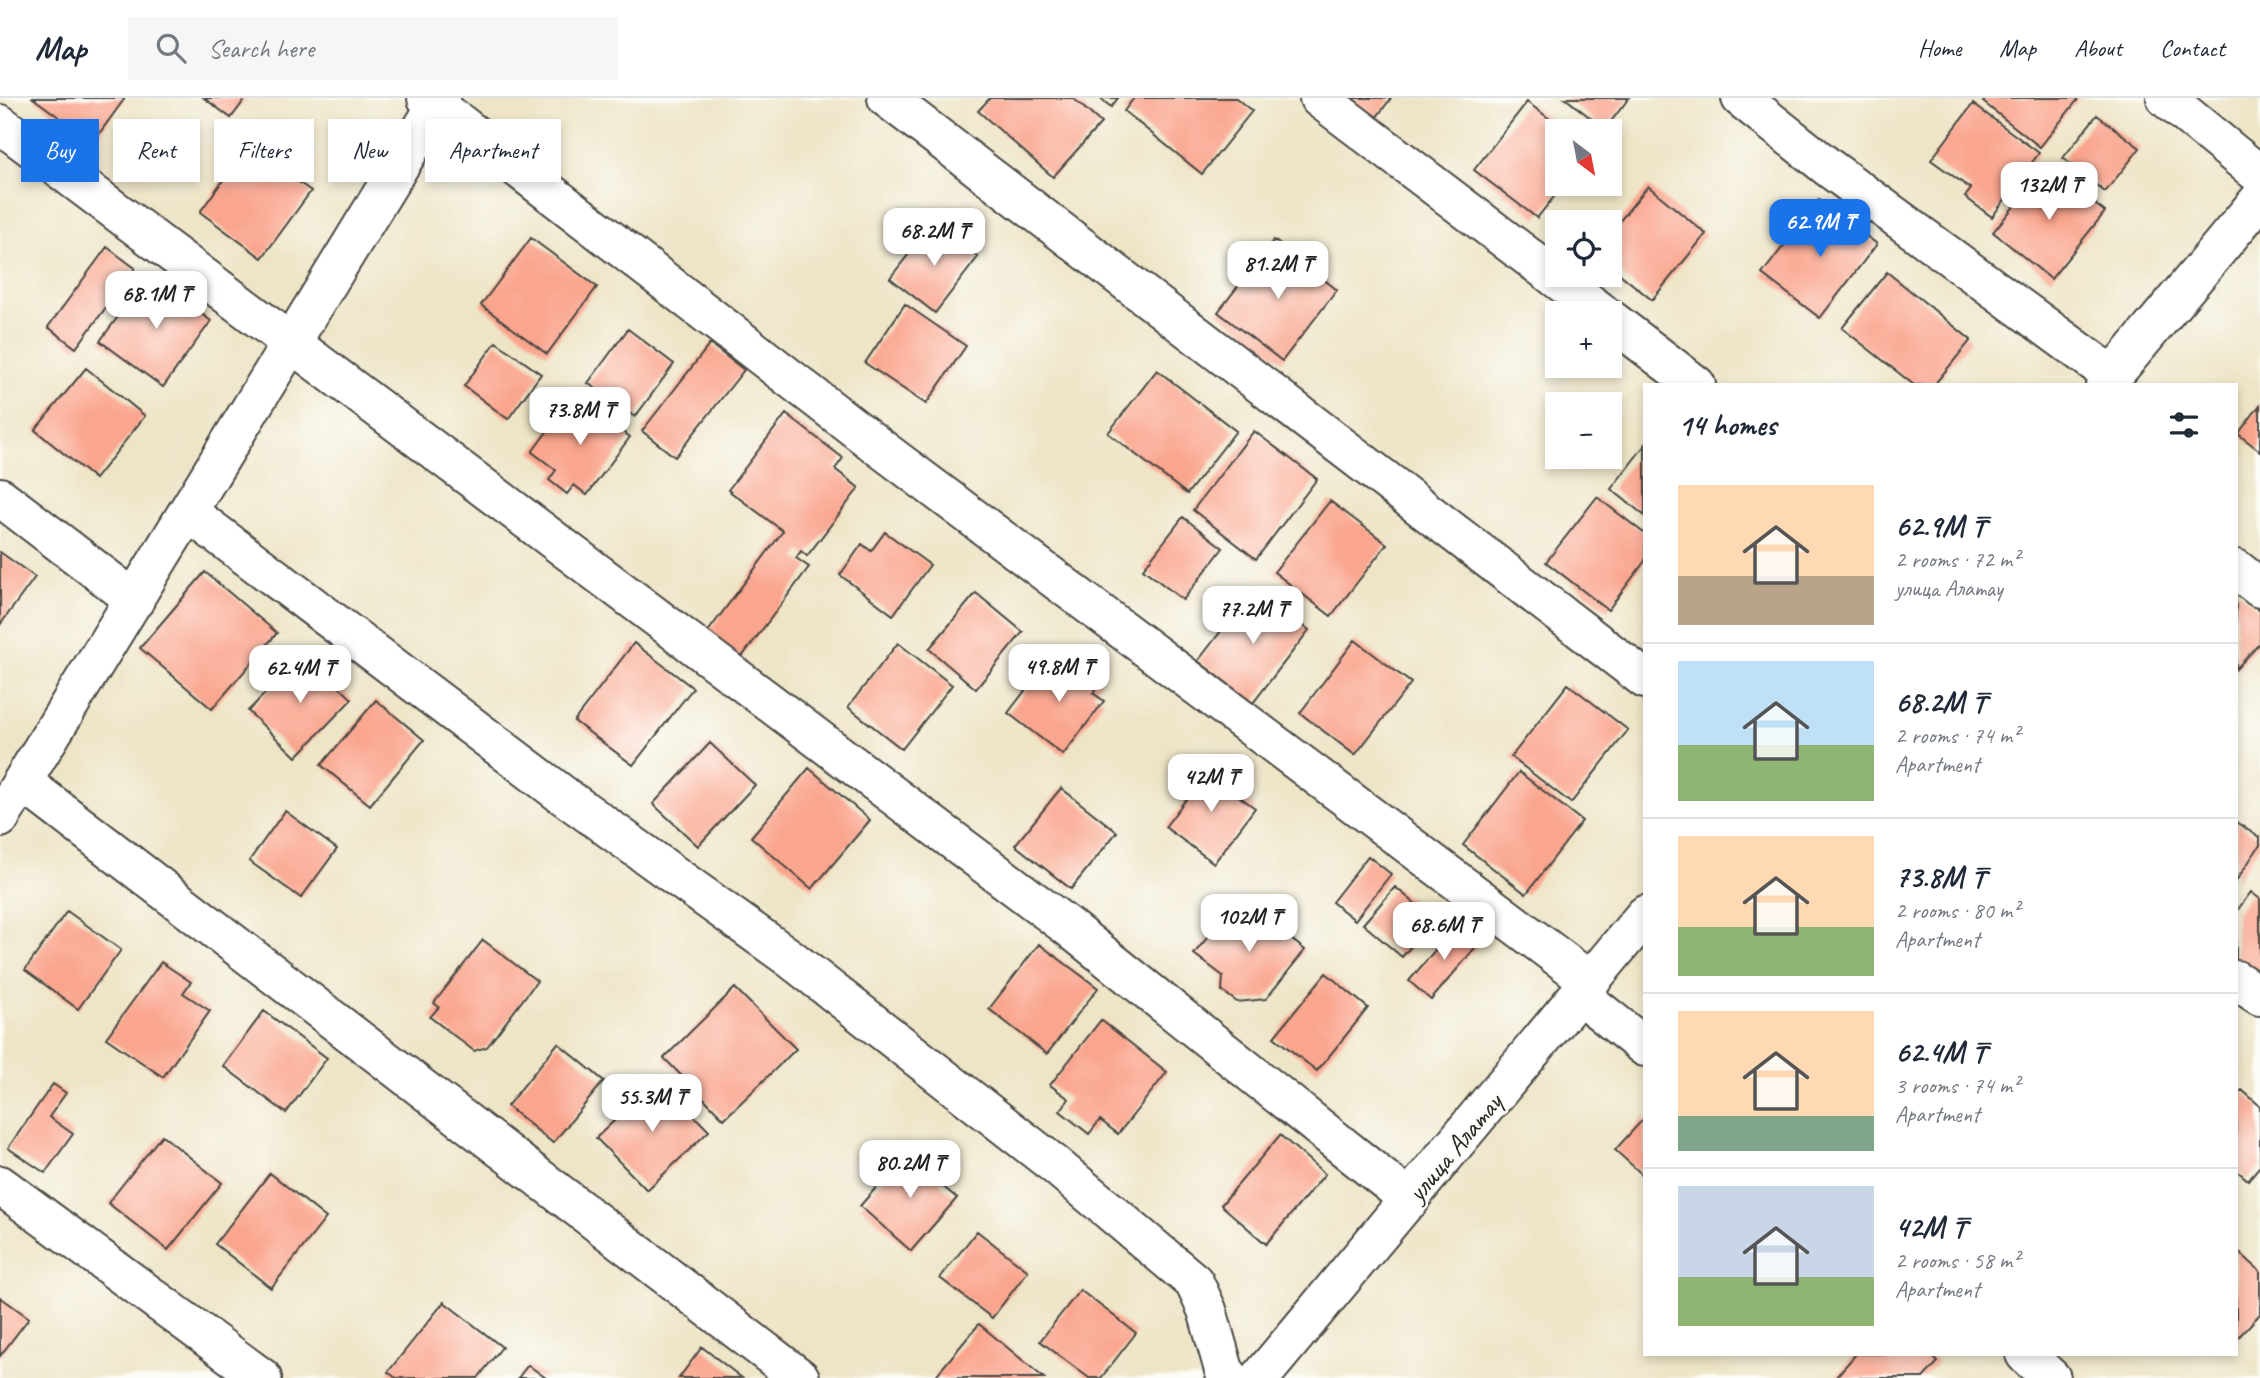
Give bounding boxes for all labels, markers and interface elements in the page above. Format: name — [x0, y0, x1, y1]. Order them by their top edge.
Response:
search box — [128, 17, 618, 80]
text: Map — [35, 27, 86, 69]
icon: search — [152, 29, 190, 67]
text: Search here — [208, 32, 314, 65]
text: Home — [1918, 33, 1961, 63]
text: Map — [1999, 33, 2036, 63]
text: About — [2074, 33, 2122, 63]
text: Contact — [2160, 33, 2225, 63]
chip: Buy — [21, 119, 99, 182]
chip: Rent — [113, 119, 200, 182]
chip: Filters — [214, 119, 314, 182]
chip: New — [328, 119, 411, 182]
chip: Apartment — [425, 119, 561, 182]
north arrow — [1545, 119, 1622, 196]
map controls — [1545, 119, 1622, 469]
pin: 132M ₸ — [1992, 162, 2106, 222]
text: 132M ₸ — [2017, 170, 2081, 199]
pin: 62.9M ₸ — [1755, 200, 1885, 259]
text: 62.9M ₸ — [1785, 207, 1855, 236]
pin: 68.2M ₸ — [869, 208, 999, 268]
button: locate — [1545, 210, 1622, 287]
text: 68.2M ₸ — [899, 216, 969, 245]
pin: 81.2M ₸ — [1213, 242, 1343, 301]
text: 81.2M ₸ — [1243, 249, 1313, 278]
pin: 68.1M ₸ — [91, 272, 221, 331]
text: 68.1M ₸ — [121, 279, 191, 308]
button: + — [1545, 301, 1622, 378]
pin: 73.8M ₸ — [515, 388, 645, 447]
button: − — [1545, 392, 1622, 469]
text: 73.8M ₸ — [545, 395, 615, 424]
text: 14 homes — [1678, 406, 1776, 444]
icon: filters — [2165, 406, 2203, 444]
text: 62.9M ₸ — [1895, 507, 1985, 545]
icon: home — [1734, 513, 1818, 597]
text: 2 rooms · 72 m² — [1895, 545, 2019, 574]
text: улица Алатау — [1895, 574, 2003, 603]
pin: 77.2M ₸ — [1188, 587, 1318, 646]
text: 77.2M ₸ — [1219, 594, 1287, 623]
pin: 49.8M ₸ — [994, 644, 1124, 704]
pin: 62.4M ₸ — [235, 646, 365, 705]
text: 49.8M ₸ — [1025, 652, 1093, 681]
text: 62.4M ₸ — [265, 653, 335, 682]
text: 68.2M ₸ — [1895, 683, 1986, 721]
icon: home — [1734, 689, 1818, 773]
text: 2 rooms · 74 m² — [1895, 721, 2019, 750]
text: Apartment — [1895, 750, 1980, 779]
pin: 42M ₸ — [1162, 754, 1260, 814]
text: 42M ₸ — [1184, 762, 1238, 791]
text: 73.8M ₸ — [1895, 858, 1985, 896]
icon: home — [1734, 864, 1818, 948]
pin: 102M ₸ — [1192, 894, 1306, 954]
text: 2 rooms · 80 m² — [1895, 896, 2019, 925]
text: 102M ₸ — [1217, 902, 1281, 931]
pin: 68.6M ₸ — [1379, 902, 1509, 962]
text: 68.6M ₸ — [1409, 910, 1479, 939]
text: Apartment — [1895, 925, 1980, 954]
text: 62.4M ₸ — [1895, 1033, 1986, 1071]
icon: home — [1734, 1039, 1818, 1123]
text: 3 rooms · 74 m² — [1895, 1071, 2019, 1100]
pin: 55.3M ₸ — [587, 1074, 717, 1134]
text: 55.3M ₸ — [618, 1082, 686, 1111]
street label: улица Алатау — [1398, 1084, 1511, 1210]
text: Apartment — [1895, 1100, 1980, 1129]
pin: 80.2M ₸ — [845, 1140, 975, 1200]
text: 80.2M ₸ — [875, 1148, 945, 1177]
text: 42M ₸ — [1895, 1208, 1966, 1246]
icon: home — [1734, 1214, 1818, 1298]
text: 2 rooms · 58 m² — [1895, 1246, 2019, 1275]
text: Apartment — [1895, 1275, 1980, 1304]

